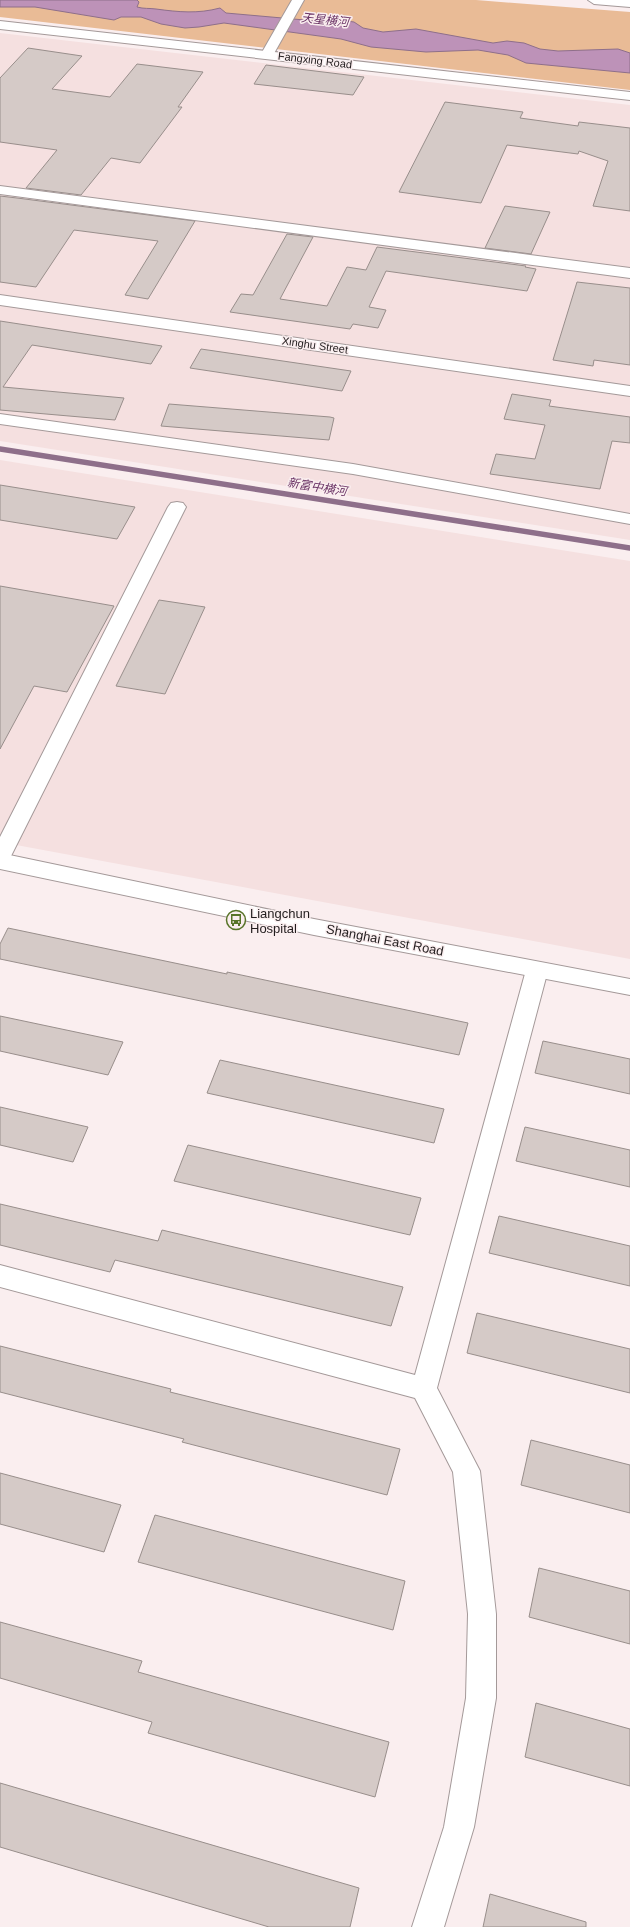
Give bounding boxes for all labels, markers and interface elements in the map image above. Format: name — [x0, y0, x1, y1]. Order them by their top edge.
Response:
water label: 天星横河 — [300, 11, 352, 30]
street label: Fangxing Road — [277, 49, 353, 71]
street label: Xinghu Street — [281, 334, 349, 356]
water label: 新富中横河 — [286, 475, 350, 499]
place label: Liangchun Hospital — [250, 906, 310, 936]
bus stop icon: Liangchun Hospital — [225, 909, 247, 931]
street label: Shanghai East Road — [325, 921, 445, 959]

